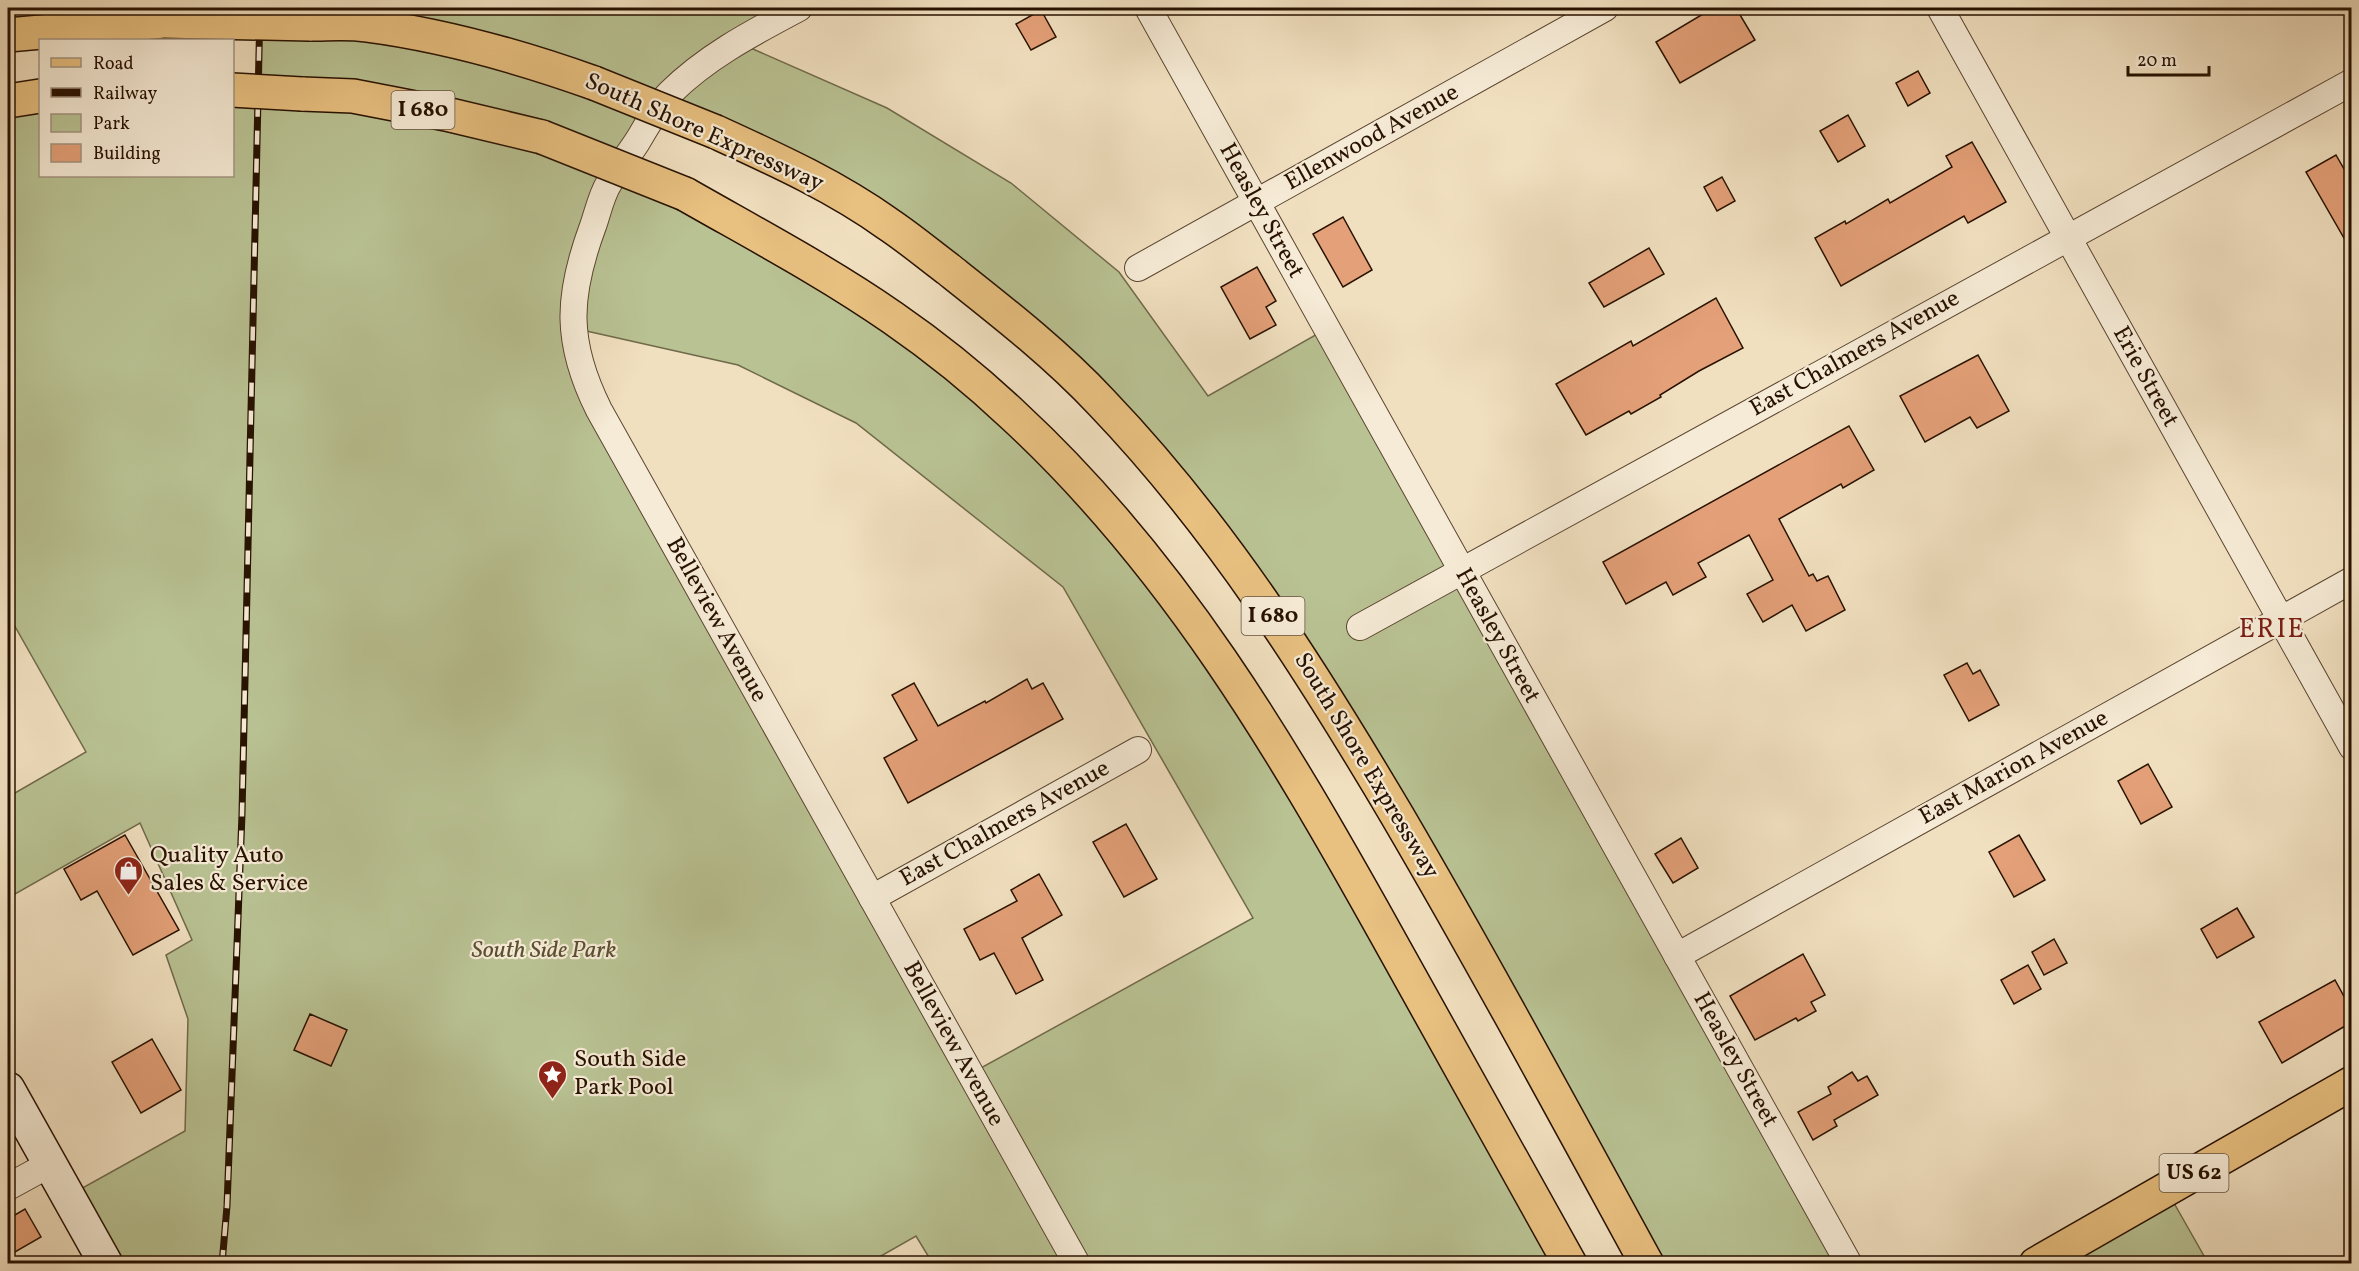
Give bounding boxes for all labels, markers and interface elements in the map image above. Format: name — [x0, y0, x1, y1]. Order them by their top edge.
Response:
legend — [39, 39, 234, 177]
scale bar — [2128, 39, 2209, 77]
text: 20 m — [2137, 49, 2177, 74]
text: Road — [93, 52, 134, 77]
street label: South Shore Expressway — [579, 65, 829, 201]
street label: Ellenwood Avenue — [1279, 76, 1465, 200]
text: Railway — [93, 82, 157, 107]
road number: I 680 — [392, 91, 454, 129]
text: Park — [93, 112, 130, 137]
street label: Heasley Street — [1210, 137, 1312, 285]
text: Building — [93, 142, 161, 167]
street label: East Chalmers Avenue — [1744, 282, 1966, 426]
street label: Erie Street — [2103, 320, 2187, 434]
street label: Belleview Avenue — [657, 531, 775, 709]
street label: Heasley Street — [1446, 562, 1548, 710]
road number: I 680 — [1242, 597, 1304, 635]
district label: ERIE — [2239, 611, 2305, 649]
street label: South Shore Expressway — [1285, 646, 1447, 886]
street label: East Marion Avenue — [1913, 702, 2115, 834]
street label: East Chalmers Avenue — [894, 752, 1116, 896]
place label: Quality Auto Sales & Service — [150, 839, 308, 901]
shop icon: Quality Auto Sales & Service — [113, 854, 145, 896]
park label: South Side Park — [472, 934, 616, 968]
street label: Belleview Avenue — [894, 955, 1012, 1133]
street label: Heasley Street — [1684, 986, 1786, 1134]
place label: South Side Park Pool — [574, 1043, 686, 1105]
place icon: South Side Park Pool — [537, 1058, 569, 1100]
road number: US 62 — [2160, 1154, 2228, 1192]

